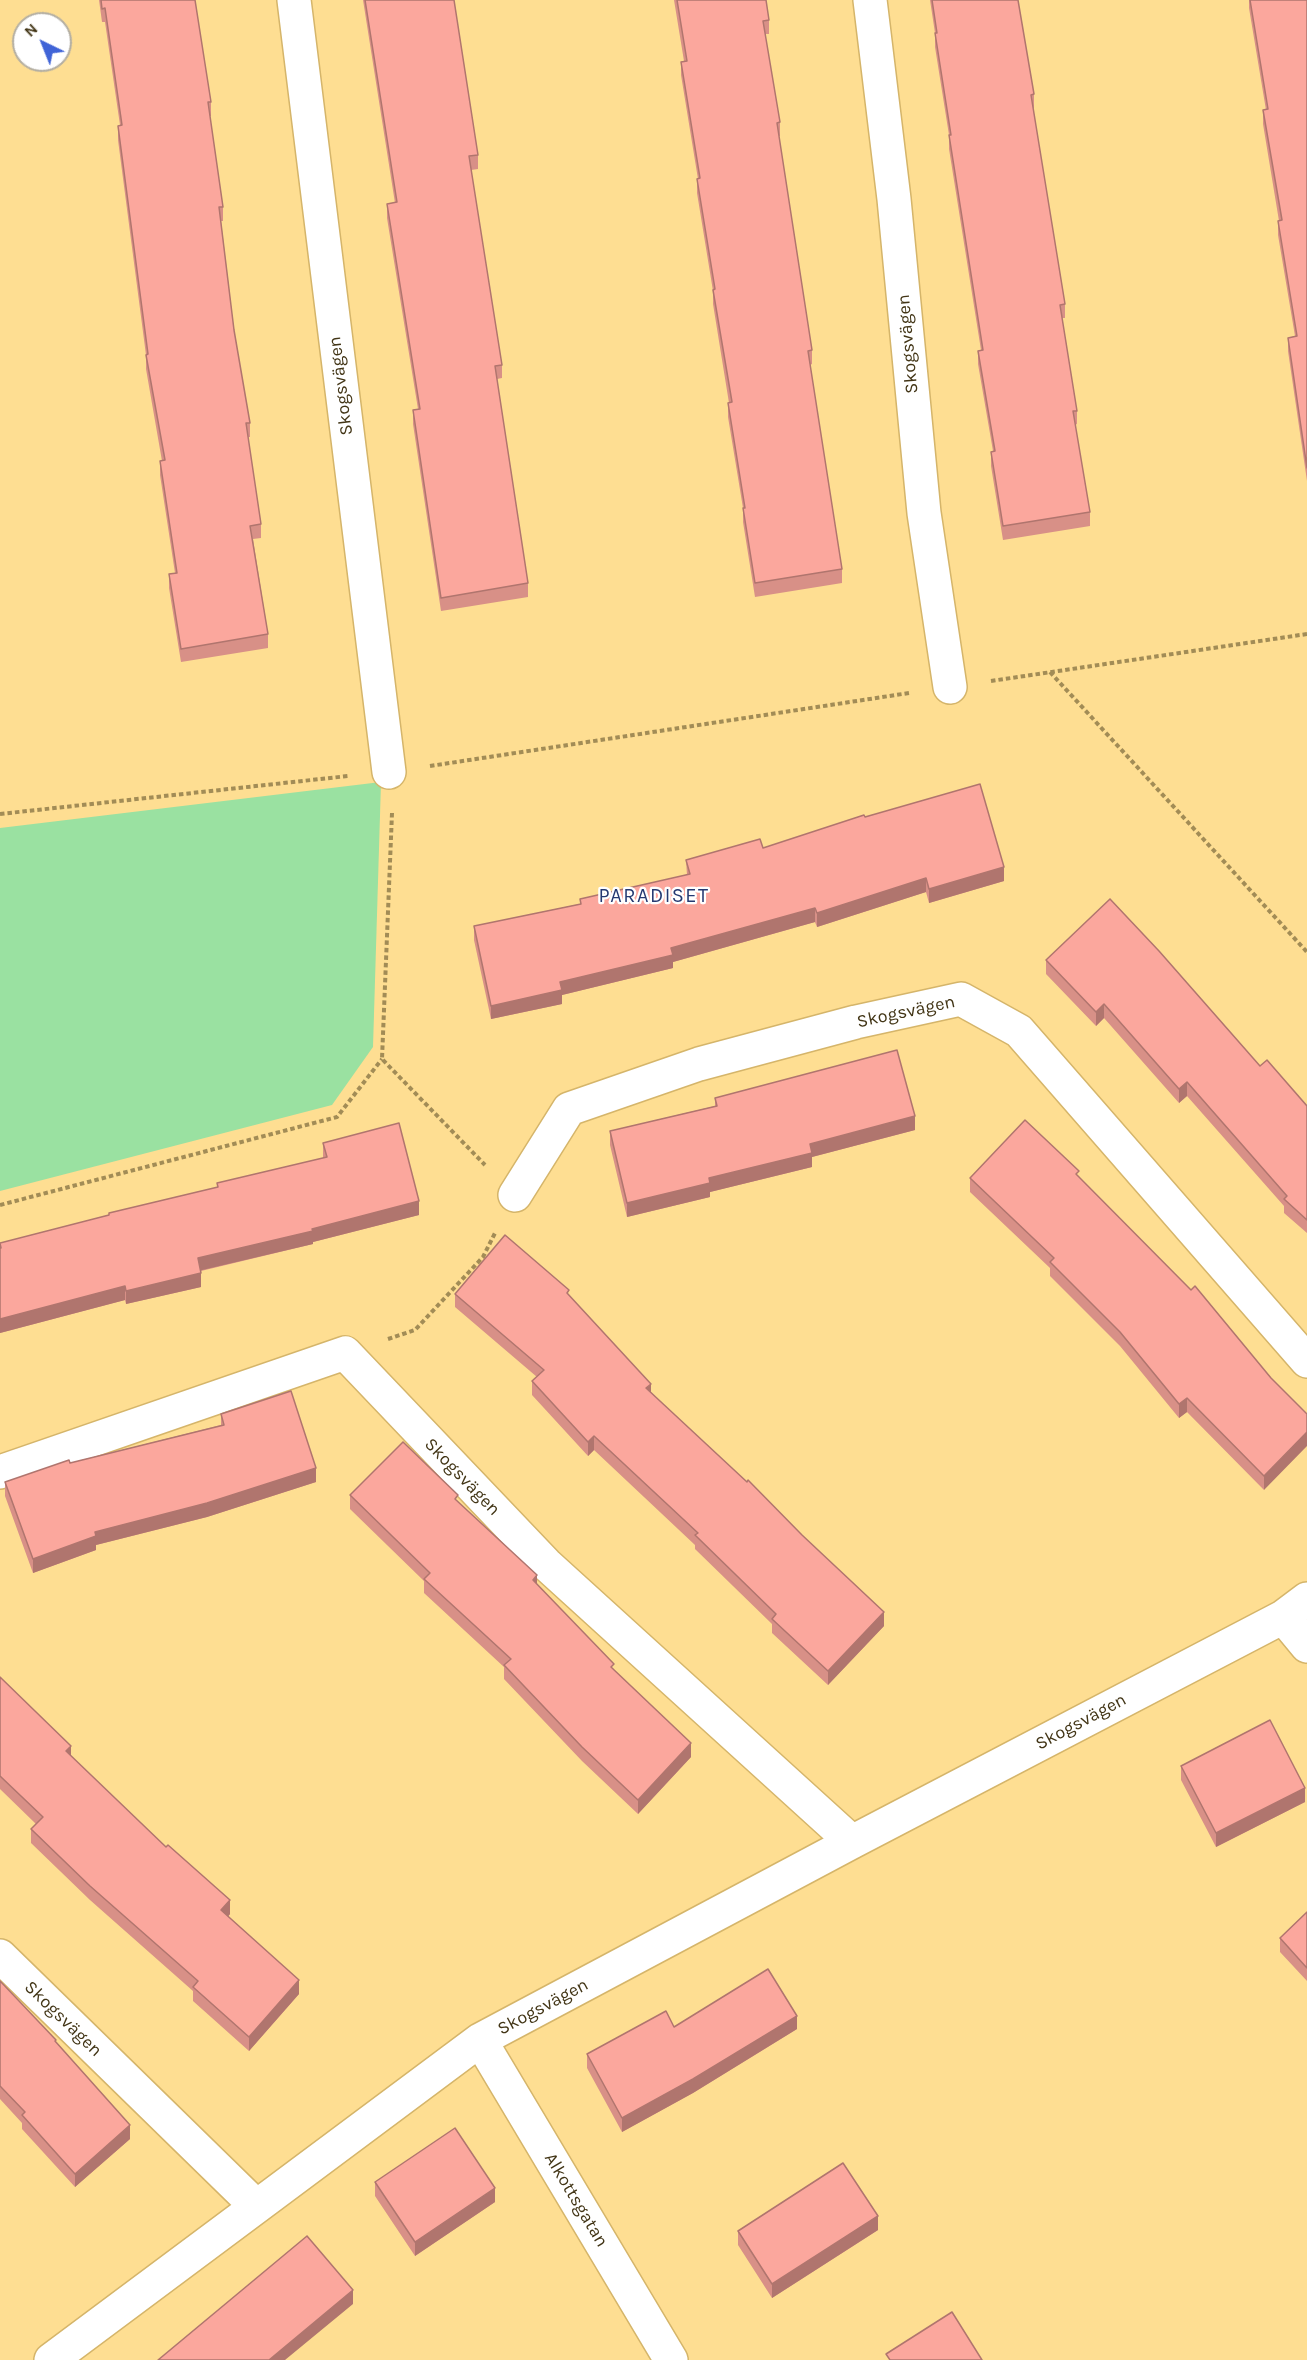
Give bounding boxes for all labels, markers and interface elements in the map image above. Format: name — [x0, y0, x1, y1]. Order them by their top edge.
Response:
north arrow — [12, 12, 72, 72]
text: N — [20, 19, 41, 41]
street label: Skogsvägen — [893, 293, 923, 395]
street label: Skogsvägen — [324, 335, 358, 437]
district label: PARADISET — [598, 884, 710, 908]
street label: Skogsvägen — [855, 991, 957, 1033]
street label: Skogsvägen — [420, 1434, 504, 1520]
street label: Skogsvägen — [1032, 1689, 1130, 1755]
street label: Skogsvägen — [494, 1974, 592, 2040]
street label: Skogsvägen — [20, 1977, 106, 2061]
street label: Alkottsgatan — [539, 2149, 613, 2251]

